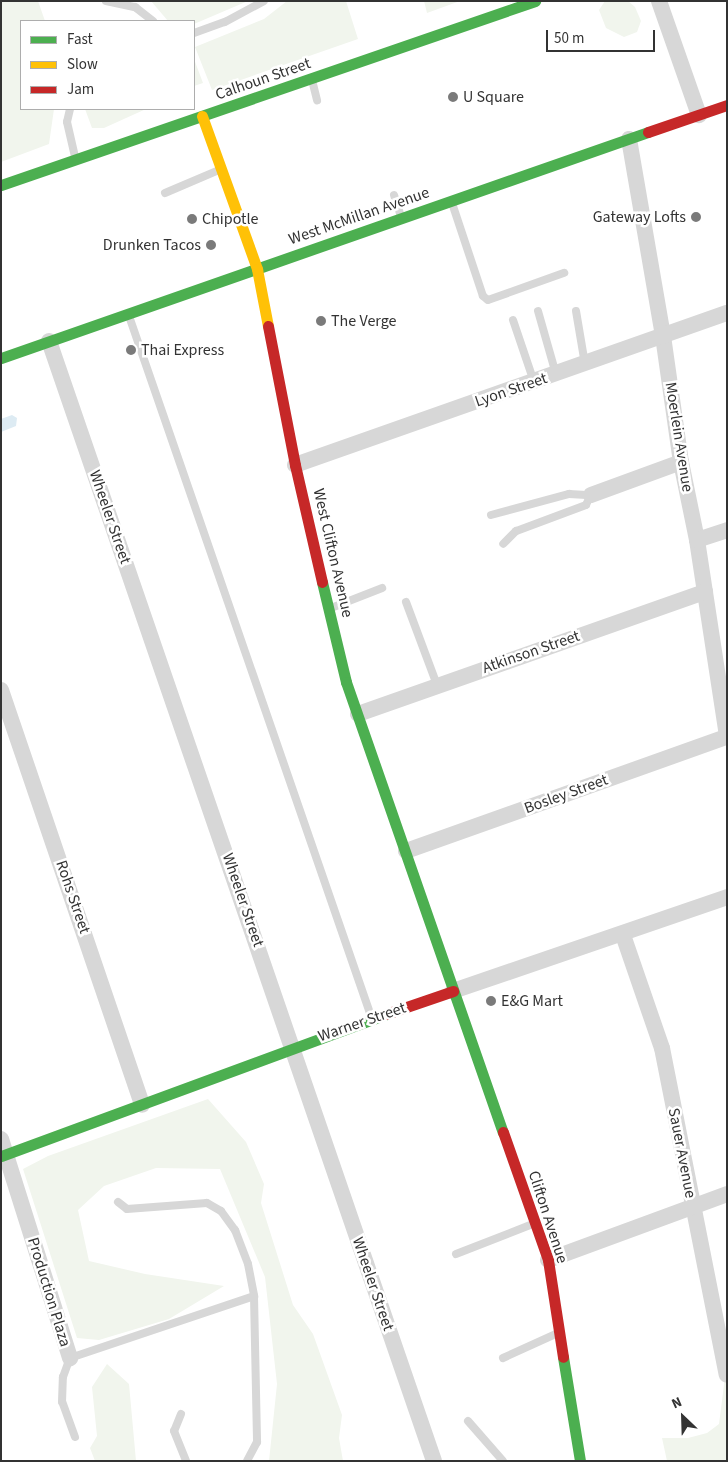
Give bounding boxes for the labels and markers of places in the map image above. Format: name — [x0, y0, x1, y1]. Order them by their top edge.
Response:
place label: U Square — [463, 87, 524, 107]
marker: U Square — [447, 91, 459, 103]
place label: Gateway Lofts — [593, 207, 686, 227]
place label: Chipotle — [202, 209, 258, 229]
marker: Gateway Lofts — [690, 211, 702, 223]
marker: Chipotle — [186, 213, 198, 225]
place label: Drunken Tacos — [103, 235, 201, 255]
marker: Drunken Tacos — [205, 239, 217, 251]
place label: The Verge — [331, 311, 397, 331]
marker: The Verge — [315, 315, 327, 327]
place label: Thai Express — [141, 340, 224, 360]
marker: Thai Express — [125, 344, 137, 356]
place label: E&G Mart — [501, 991, 563, 1011]
marker: E&G Mart — [485, 995, 497, 1007]

